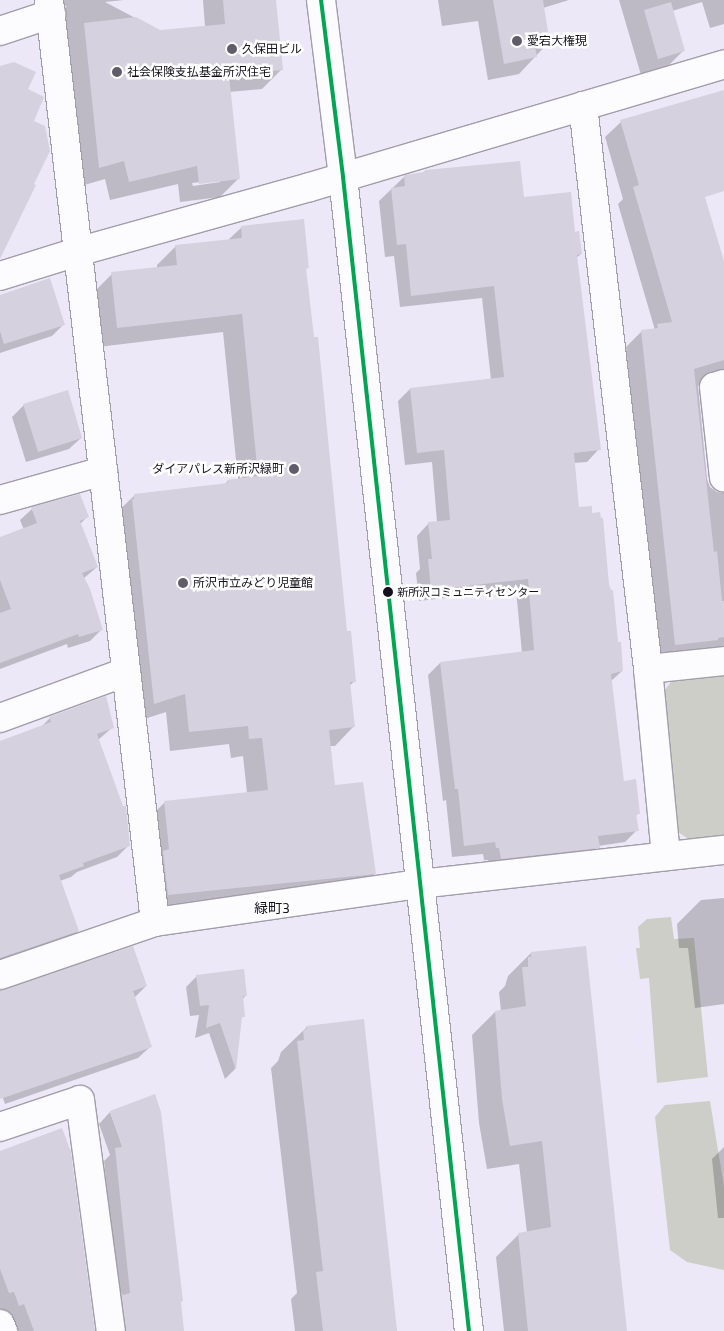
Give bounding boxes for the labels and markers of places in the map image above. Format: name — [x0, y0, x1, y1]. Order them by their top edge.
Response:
place label: 愛宕大権現 — [527, 34, 587, 48]
marker: 愛宕大権現 — [511, 35, 523, 47]
place label: 久保田ビル — [242, 42, 302, 56]
marker: 久保田ビル — [226, 43, 238, 55]
place label: 社会保険支払基金所沢住宅 — [127, 65, 271, 79]
marker: 社会保険支払基金所沢住宅 — [111, 66, 123, 78]
place label: ダイアパレス新所沢緑町 — [152, 462, 284, 476]
marker: ダイアパレス新所沢緑町 — [288, 463, 300, 475]
place label: 所沢市立みどり児童館 — [193, 576, 313, 590]
marker: 所沢市立みどり児童館 — [177, 577, 189, 589]
place label: 新所沢コミュニティセンター — [397, 585, 540, 599]
marker: 新所沢コミュニティセンター — [383, 587, 393, 597]

